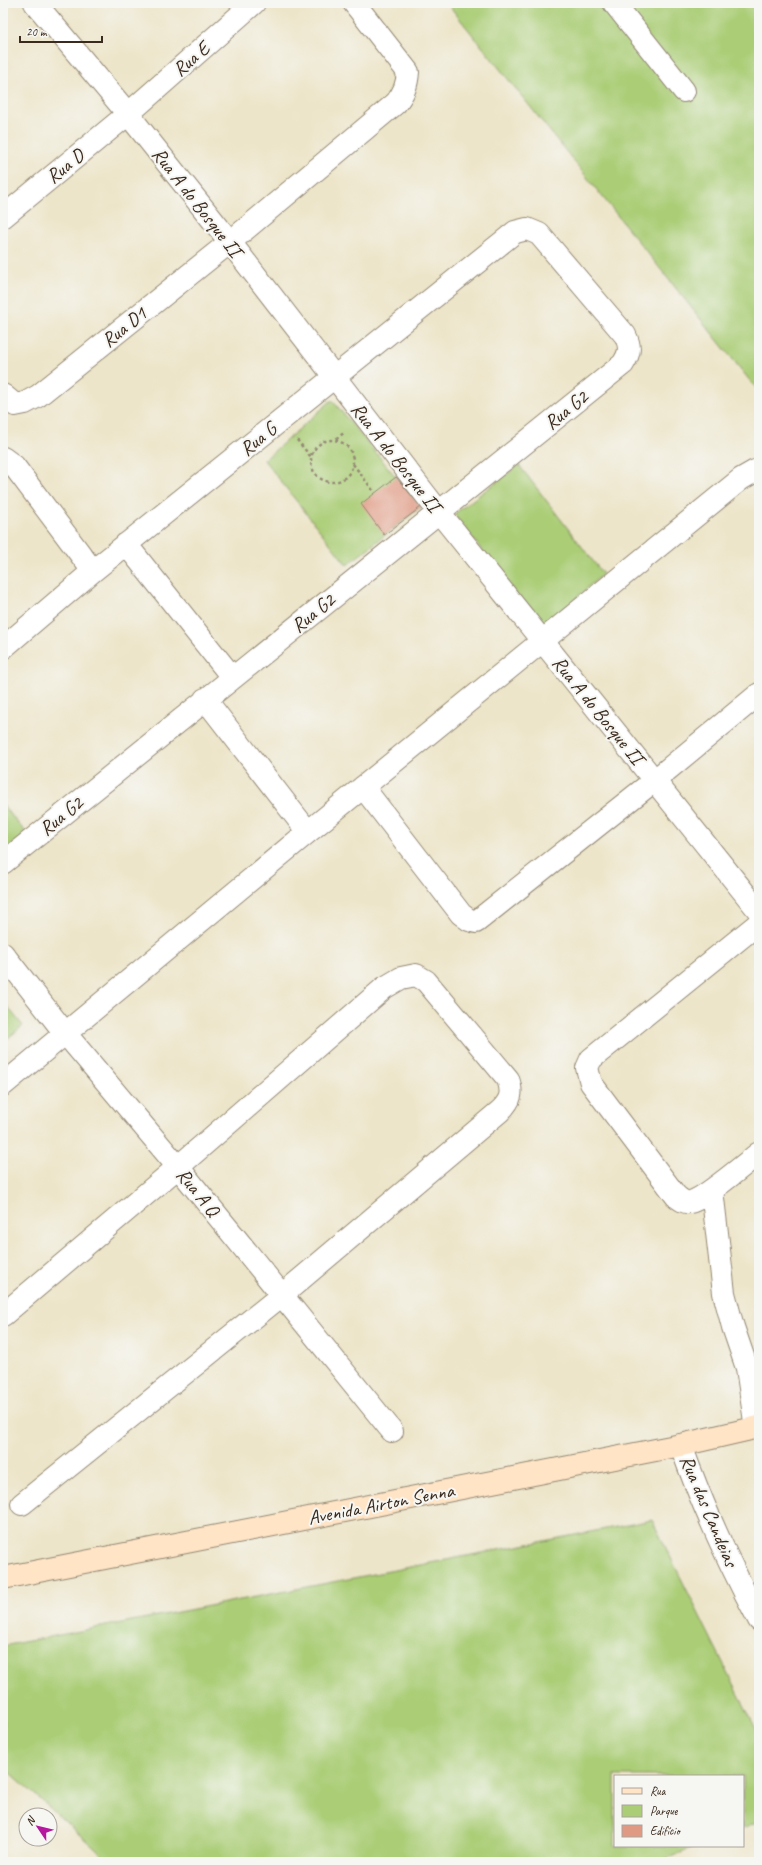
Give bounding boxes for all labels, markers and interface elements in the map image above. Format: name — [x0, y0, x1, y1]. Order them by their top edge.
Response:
scale bar — [20, 18, 102, 44]
text: 20 m — [26, 24, 48, 40]
street label: Rua E — [167, 35, 216, 82]
street label: Rua D — [41, 142, 90, 189]
street label: Rua A do Bosque II — [147, 142, 250, 265]
street label: Rua D1 — [96, 301, 152, 353]
street label: Rua G2 — [539, 384, 595, 435]
street label: Rua A do Bosque II — [346, 397, 449, 520]
street label: Rua G — [234, 415, 283, 461]
street label: Rua G2 — [286, 587, 342, 638]
street label: Rua A do Bosque II — [547, 651, 652, 772]
street label: Rua G2 — [34, 790, 90, 841]
street label: Rua A Q — [171, 1163, 226, 1223]
street label: Rua das Candeias — [674, 1451, 745, 1573]
street label: Avenida Airton Senna — [306, 1477, 457, 1530]
legend — [614, 1775, 744, 1847]
text: Rua — [650, 1783, 667, 1799]
text: Parque — [650, 1803, 679, 1819]
north arrow — [18, 1807, 58, 1847]
text: N — [22, 1813, 39, 1828]
text: Edifício — [650, 1823, 682, 1839]

